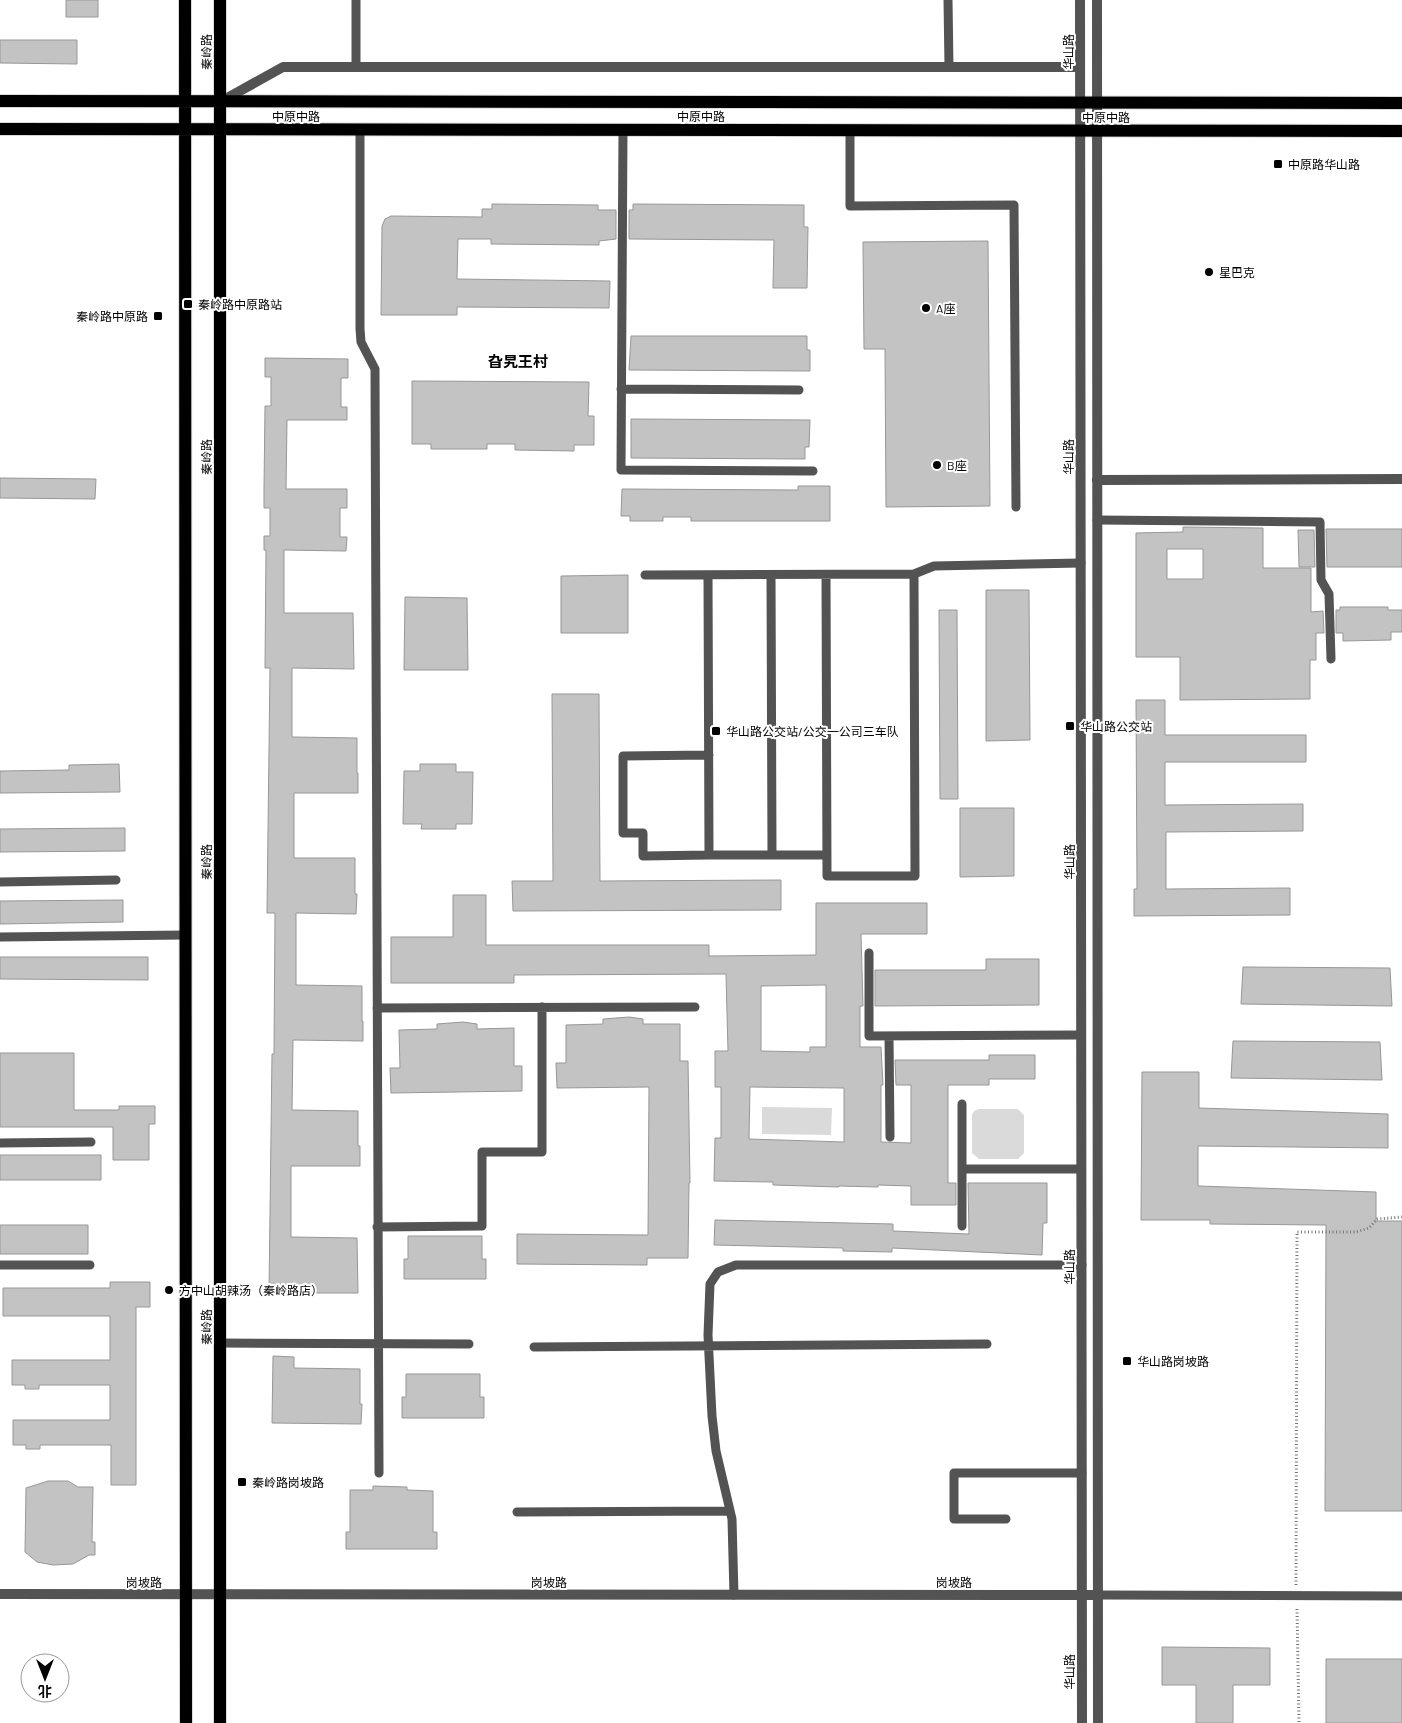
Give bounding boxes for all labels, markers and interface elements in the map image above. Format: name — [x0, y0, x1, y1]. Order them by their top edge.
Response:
street label: 秦岭路 — [199, 34, 213, 70]
street label: 华山路 — [1061, 34, 1075, 70]
street label: 中原中路 — [272, 109, 320, 123]
street label: 中原中路 — [677, 109, 725, 123]
street label: 中原中路 — [1082, 110, 1130, 124]
place label: 中原路华山路 — [1288, 157, 1360, 171]
marker: 中原路华山路 — [1272, 158, 1284, 170]
place label: 星巴克 — [1219, 265, 1255, 279]
marker: 星巴克 — [1203, 266, 1215, 278]
place label: 秦岭路中原路站 — [198, 297, 282, 311]
marker: 秦岭路中原路站 — [182, 298, 194, 310]
place label: A座 — [936, 301, 955, 315]
marker: A座 — [920, 302, 932, 314]
place label: 秦岭路中原路 — [76, 309, 148, 323]
marker: 秦岭路中原路 — [152, 310, 164, 322]
district label: 旮旯王村 — [488, 352, 548, 370]
street label: 秦岭路 — [199, 439, 213, 475]
street label: 华山路 — [1061, 439, 1075, 475]
place label: B座 — [947, 458, 967, 472]
marker: B座 — [931, 459, 943, 471]
place label: 华山路公交站 — [1080, 719, 1152, 733]
marker: 华山路公交站 — [1064, 720, 1076, 732]
place label: 华山路公交站/公交一公司三车队 — [726, 724, 899, 738]
marker: 华山路公交站/公交一公司三车队 — [710, 725, 722, 737]
street label: 秦岭路 — [199, 844, 213, 880]
street label: 华山路 — [1062, 844, 1076, 880]
street label: 华山路 — [1062, 1249, 1076, 1285]
place label: 方中山胡辣汤（秦岭路店） — [179, 1283, 323, 1297]
marker: 方中山胡辣汤（秦岭路店） — [163, 1284, 175, 1296]
street label: 秦岭路 — [199, 1309, 213, 1345]
place label: 华山路岗坡路 — [1137, 1354, 1209, 1368]
marker: 华山路岗坡路 — [1121, 1355, 1133, 1367]
place label: 秦岭路岗坡路 — [252, 1475, 324, 1489]
marker: 秦岭路岗坡路 — [236, 1476, 248, 1488]
street label: 岗坡路 — [126, 1575, 162, 1589]
street label: 岗坡路 — [531, 1575, 567, 1589]
street label: 岗坡路 — [936, 1575, 972, 1589]
north arrow — [20, 1653, 70, 1703]
street label: 华山路 — [1062, 1654, 1076, 1690]
text: 北 — [38, 1683, 52, 1700]

